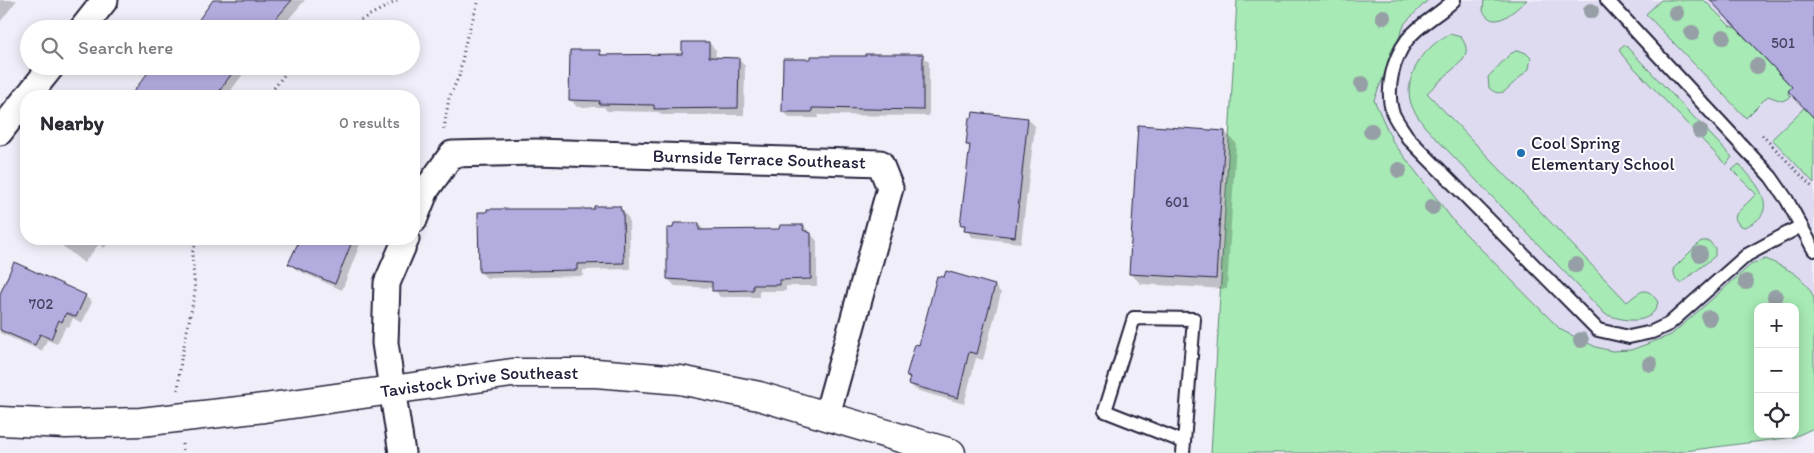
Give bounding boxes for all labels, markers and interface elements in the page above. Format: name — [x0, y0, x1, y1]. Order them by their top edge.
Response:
search box — [20, 20, 420, 75]
icon: search — [38, 34, 66, 62]
house number: 501 — [1771, 34, 1795, 52]
text: Search here — [78, 36, 173, 59]
text: Nearby — [40, 110, 104, 135]
text: 0 results — [339, 113, 400, 132]
place label: Cool Spring Elementary School — [1531, 132, 1675, 175]
street label: Burnside Terrace Southeast — [652, 145, 866, 174]
marker: Cool Spring Elementary School — [1515, 147, 1527, 159]
house number: 601 — [1165, 193, 1189, 211]
house number: 702 — [29, 295, 53, 313]
map controls — [1754, 303, 1799, 438]
button: + — [1754, 303, 1799, 348]
button: − — [1754, 348, 1799, 393]
street label: Tavistock Drive Southeast — [379, 362, 578, 402]
button: locate — [1754, 393, 1799, 438]

